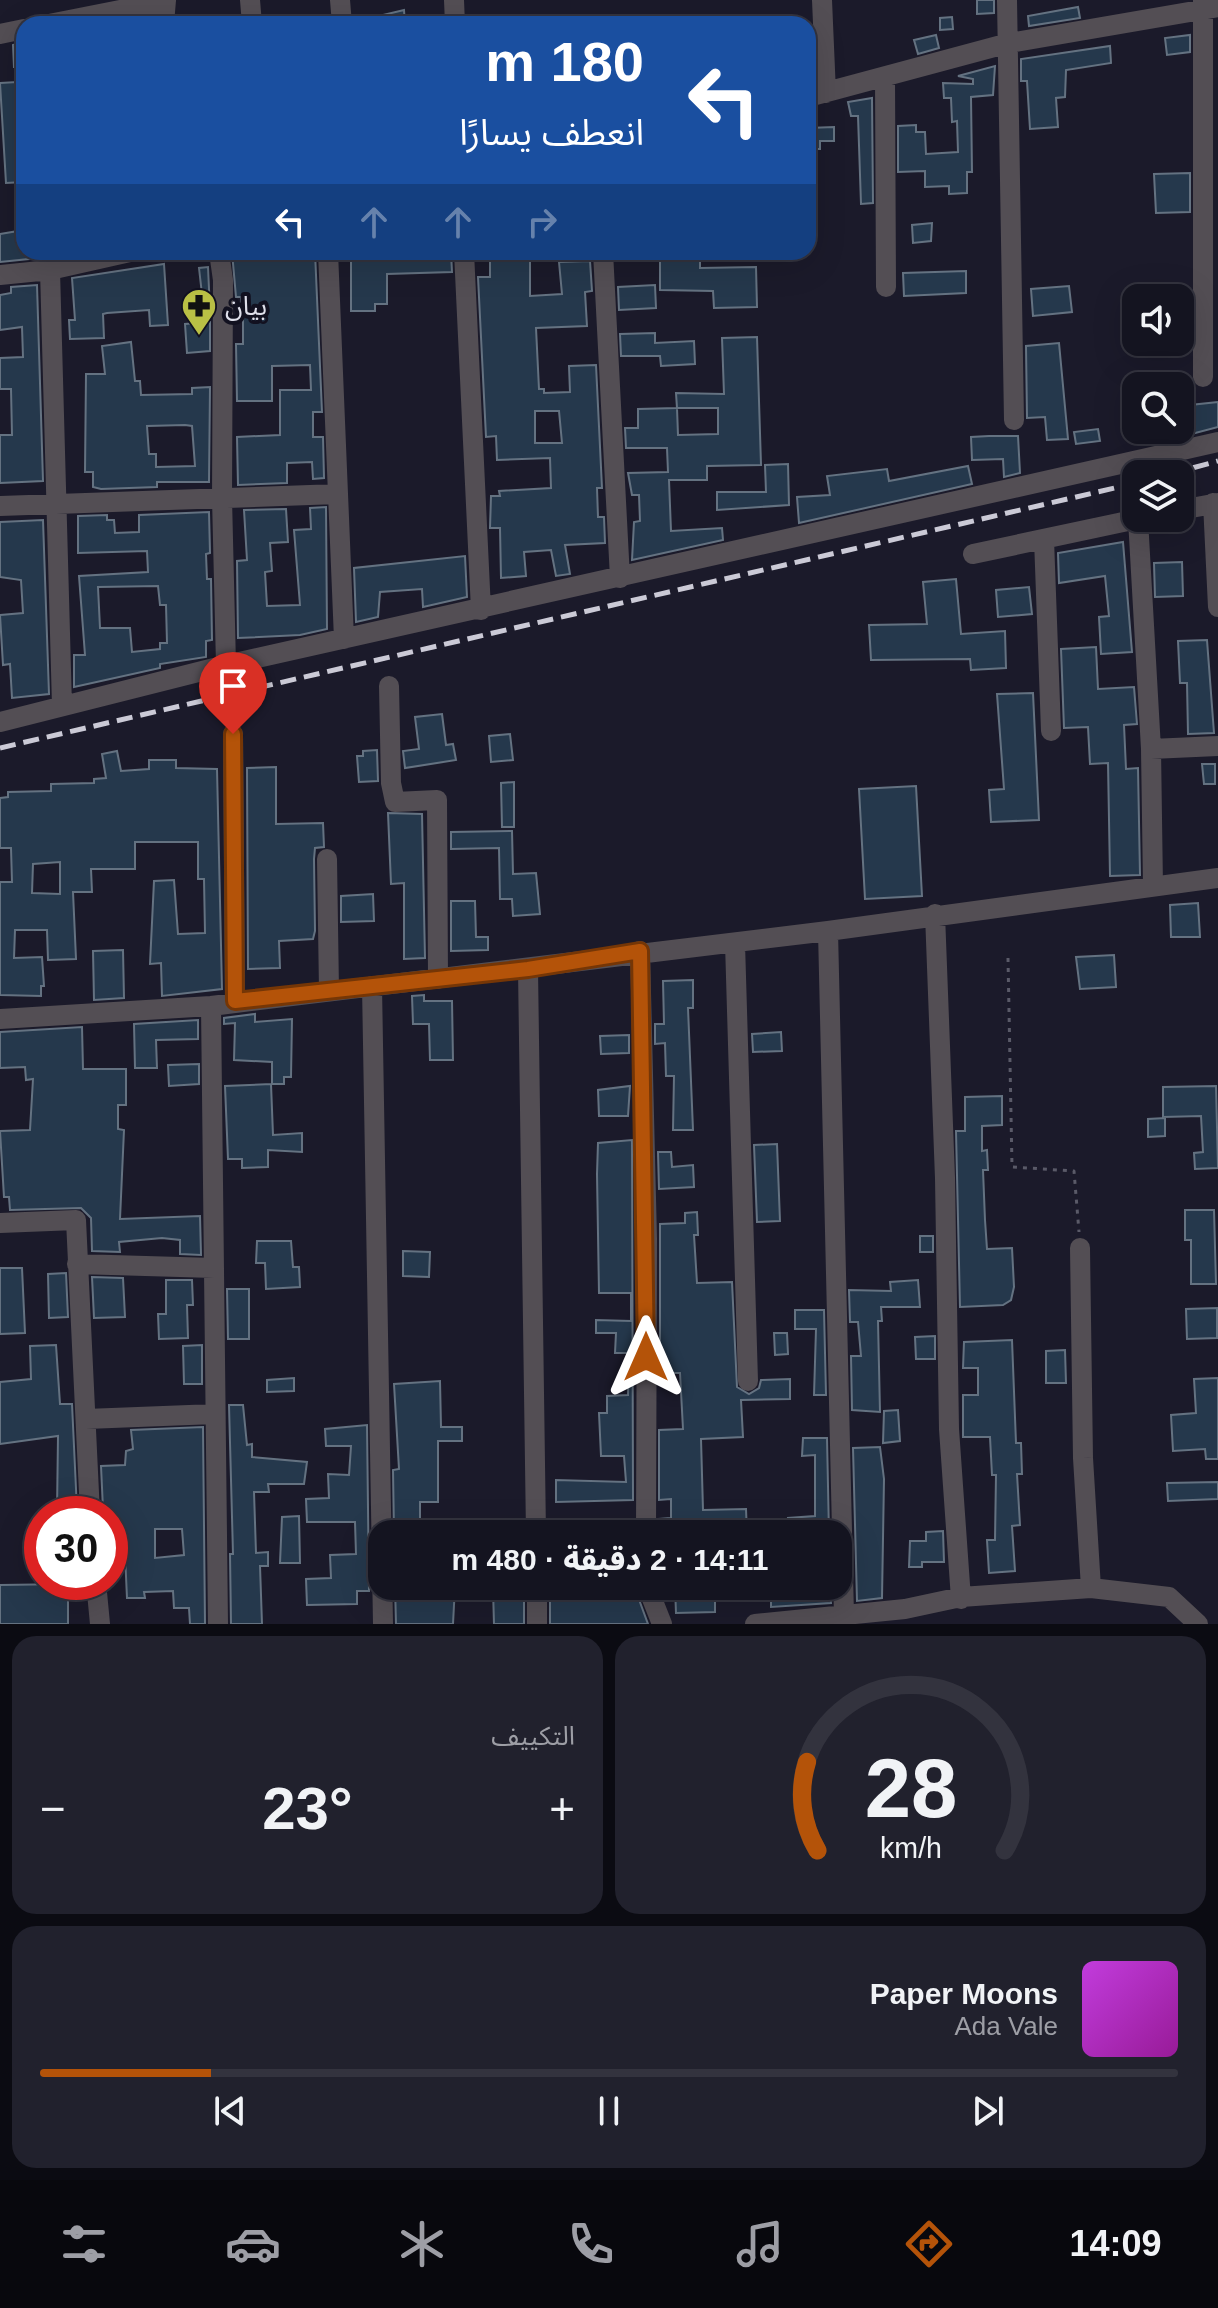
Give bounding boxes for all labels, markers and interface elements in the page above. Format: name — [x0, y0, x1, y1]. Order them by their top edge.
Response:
text: 180 m — [485, 30, 644, 93]
icon: left — [672, 48, 776, 152]
text: انعطف يسارًا — [459, 112, 644, 153]
icon: left — [268, 200, 312, 244]
icon: ahead — [352, 200, 396, 244]
icon: ahead — [436, 200, 480, 244]
icon: right — [520, 200, 564, 244]
map controls — [1122, 284, 1194, 532]
button: sound — [1122, 284, 1194, 356]
pharmacy icon: بيان — [180, 287, 218, 337]
place label: بيان — [225, 291, 267, 321]
button: search — [1122, 372, 1194, 444]
button: layers — [1122, 460, 1194, 532]
pin — [199, 652, 267, 734]
icon: arrive — [211, 664, 255, 708]
position arrow — [604, 1315, 688, 1399]
speed limit sign: 30 — [24, 1496, 128, 1600]
text: 14:11 · 2 دقيقة · 480 m — [452, 1543, 768, 1576]
text: التكييف — [491, 1721, 575, 1751]
text: 28 — [864, 1742, 957, 1835]
text: 23° — [262, 1775, 353, 1842]
text: − — [40, 1784, 66, 1833]
text: + — [549, 1784, 575, 1833]
text: km/h — [880, 1832, 941, 1864]
text: Paper Moons — [870, 1977, 1058, 2010]
text: Ada Vale — [954, 2011, 1058, 2041]
icon: previous — [208, 2089, 252, 2133]
icon: pause — [587, 2089, 631, 2133]
icon: next — [966, 2089, 1010, 2133]
icon: filters — [56, 2216, 112, 2272]
icon: car — [225, 2216, 281, 2272]
icon: climate — [394, 2216, 450, 2272]
icon: phone — [563, 2216, 619, 2272]
icon: music — [732, 2216, 788, 2272]
icon: directions — [901, 2216, 957, 2272]
text: 14:09 — [1070, 2223, 1162, 2264]

